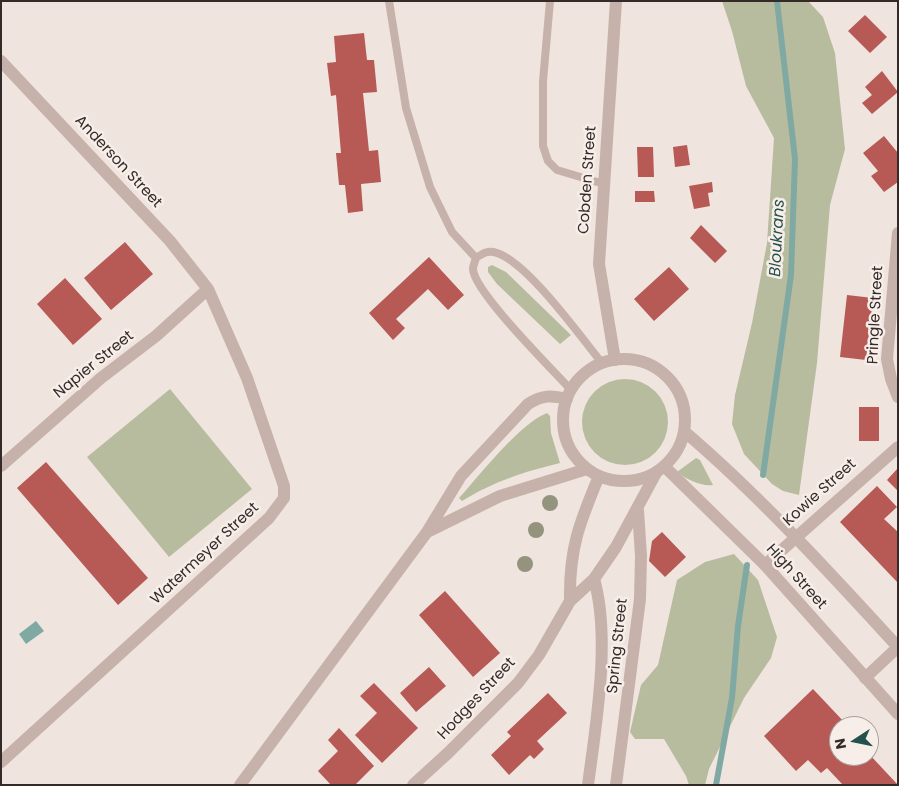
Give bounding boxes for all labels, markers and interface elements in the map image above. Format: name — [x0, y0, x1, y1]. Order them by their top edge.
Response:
street label: Anderson Street — [71, 112, 165, 212]
street label: Cobden Street — [575, 125, 601, 235]
water label: Bloukrans — [766, 199, 790, 277]
street label: Pringle Street — [864, 265, 888, 365]
street label: Napier Street — [51, 327, 137, 403]
street label: Kowie Street — [780, 456, 860, 530]
street label: Watermeyer Street — [147, 499, 263, 609]
street label: High Street — [762, 541, 830, 613]
street label: Spring Street — [604, 597, 632, 695]
street label: Hodges Street — [435, 654, 519, 744]
north arrow — [829, 716, 879, 766]
text: N — [829, 737, 851, 751]

